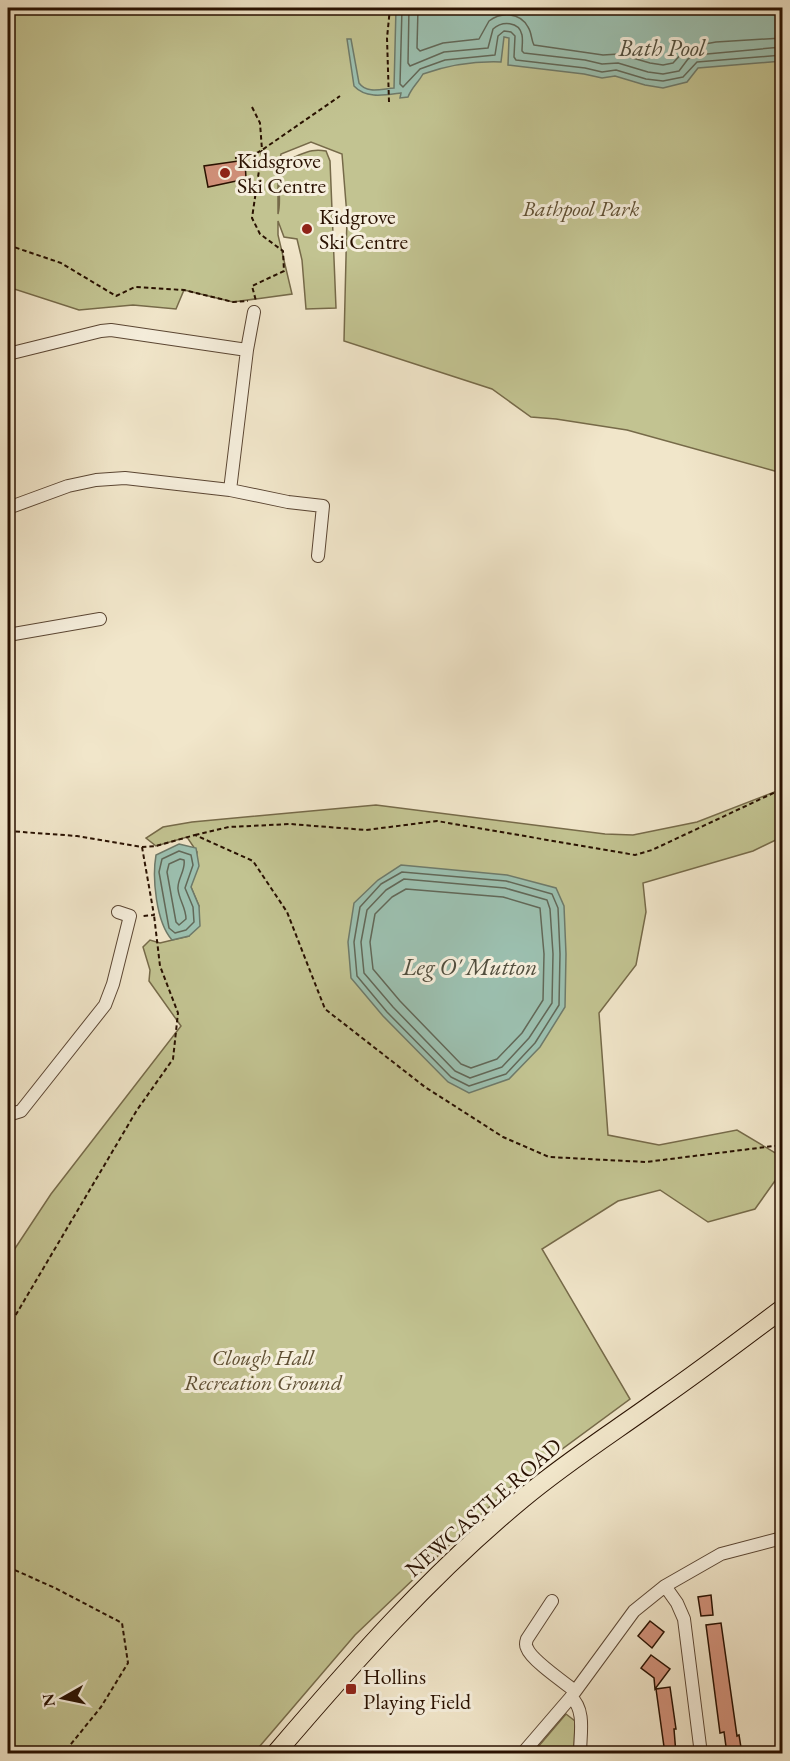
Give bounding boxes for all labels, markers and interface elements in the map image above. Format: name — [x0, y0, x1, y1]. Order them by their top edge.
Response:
water label: Bath Pool — [618, 32, 707, 63]
place label: Kidsgrove Ski Centre — [237, 146, 326, 200]
marker: Kidsgrove Ski Centre — [218, 166, 232, 180]
park label: Bathpool Park — [522, 194, 639, 223]
place label: Kidgrove Ski Centre — [319, 202, 408, 256]
marker: Kidgrove Ski Centre — [300, 222, 314, 236]
water label: Leg O' Mutton — [402, 951, 537, 982]
park label: Clough Hall Recreation Ground — [184, 1343, 343, 1397]
street label: NEWCASTLE ROAD — [399, 1431, 568, 1583]
place label: Hollins Playing Field — [363, 1662, 472, 1716]
north arrow — [33, 1668, 93, 1728]
marker: Hollins Playing Field — [344, 1682, 358, 1696]
text: N — [37, 1692, 60, 1708]

